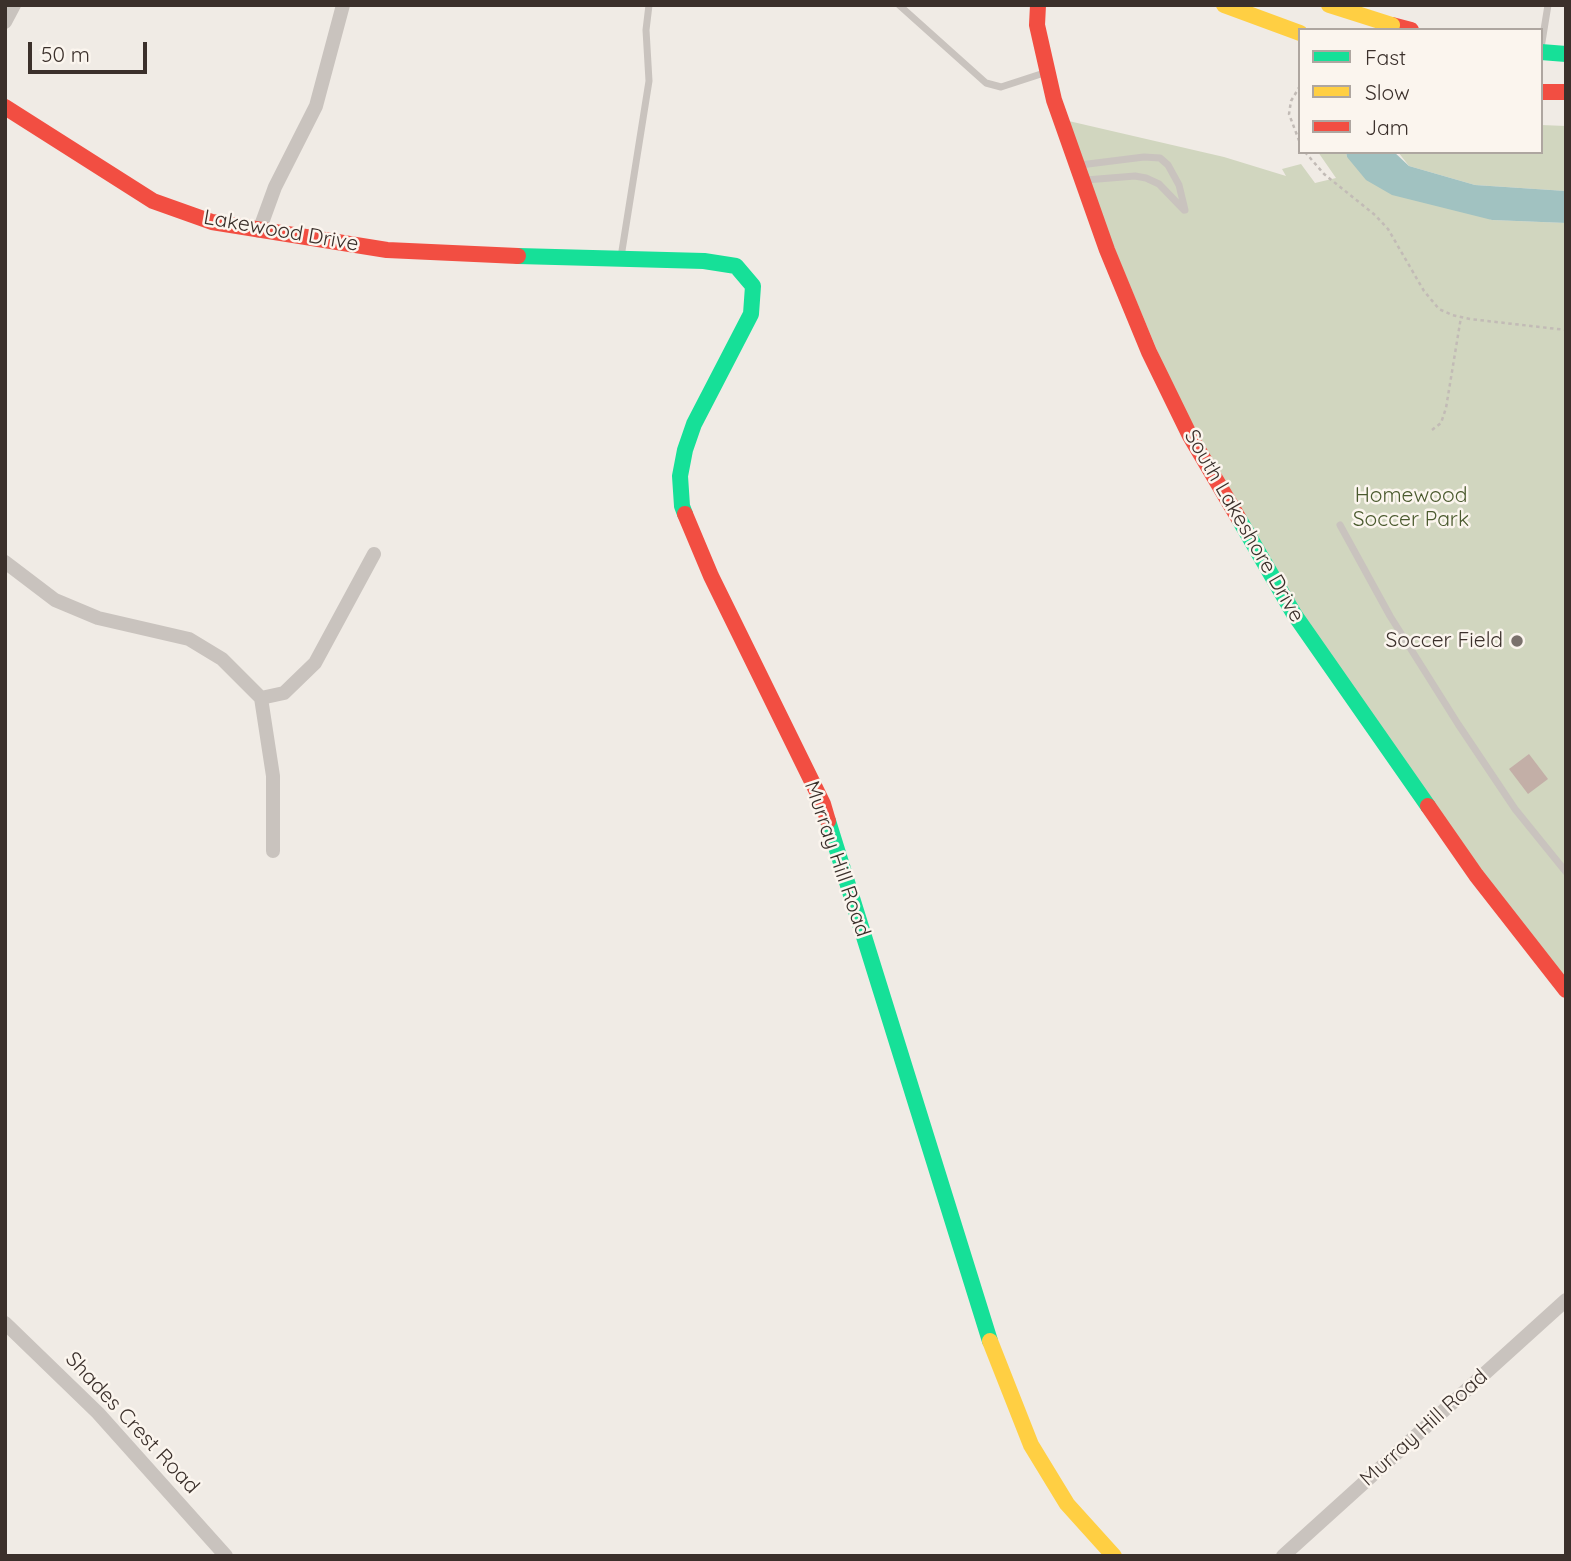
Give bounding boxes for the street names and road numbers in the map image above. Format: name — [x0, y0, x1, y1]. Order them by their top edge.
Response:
street label: Lakewood Drive — [202, 205, 360, 257]
street label: South Lakeshore Drive — [1179, 425, 1309, 627]
street label: Murray Hill Road — [799, 778, 875, 940]
street label: Shades Crest Road — [60, 1347, 204, 1499]
street label: Murray Hill Road — [1355, 1364, 1493, 1492]

